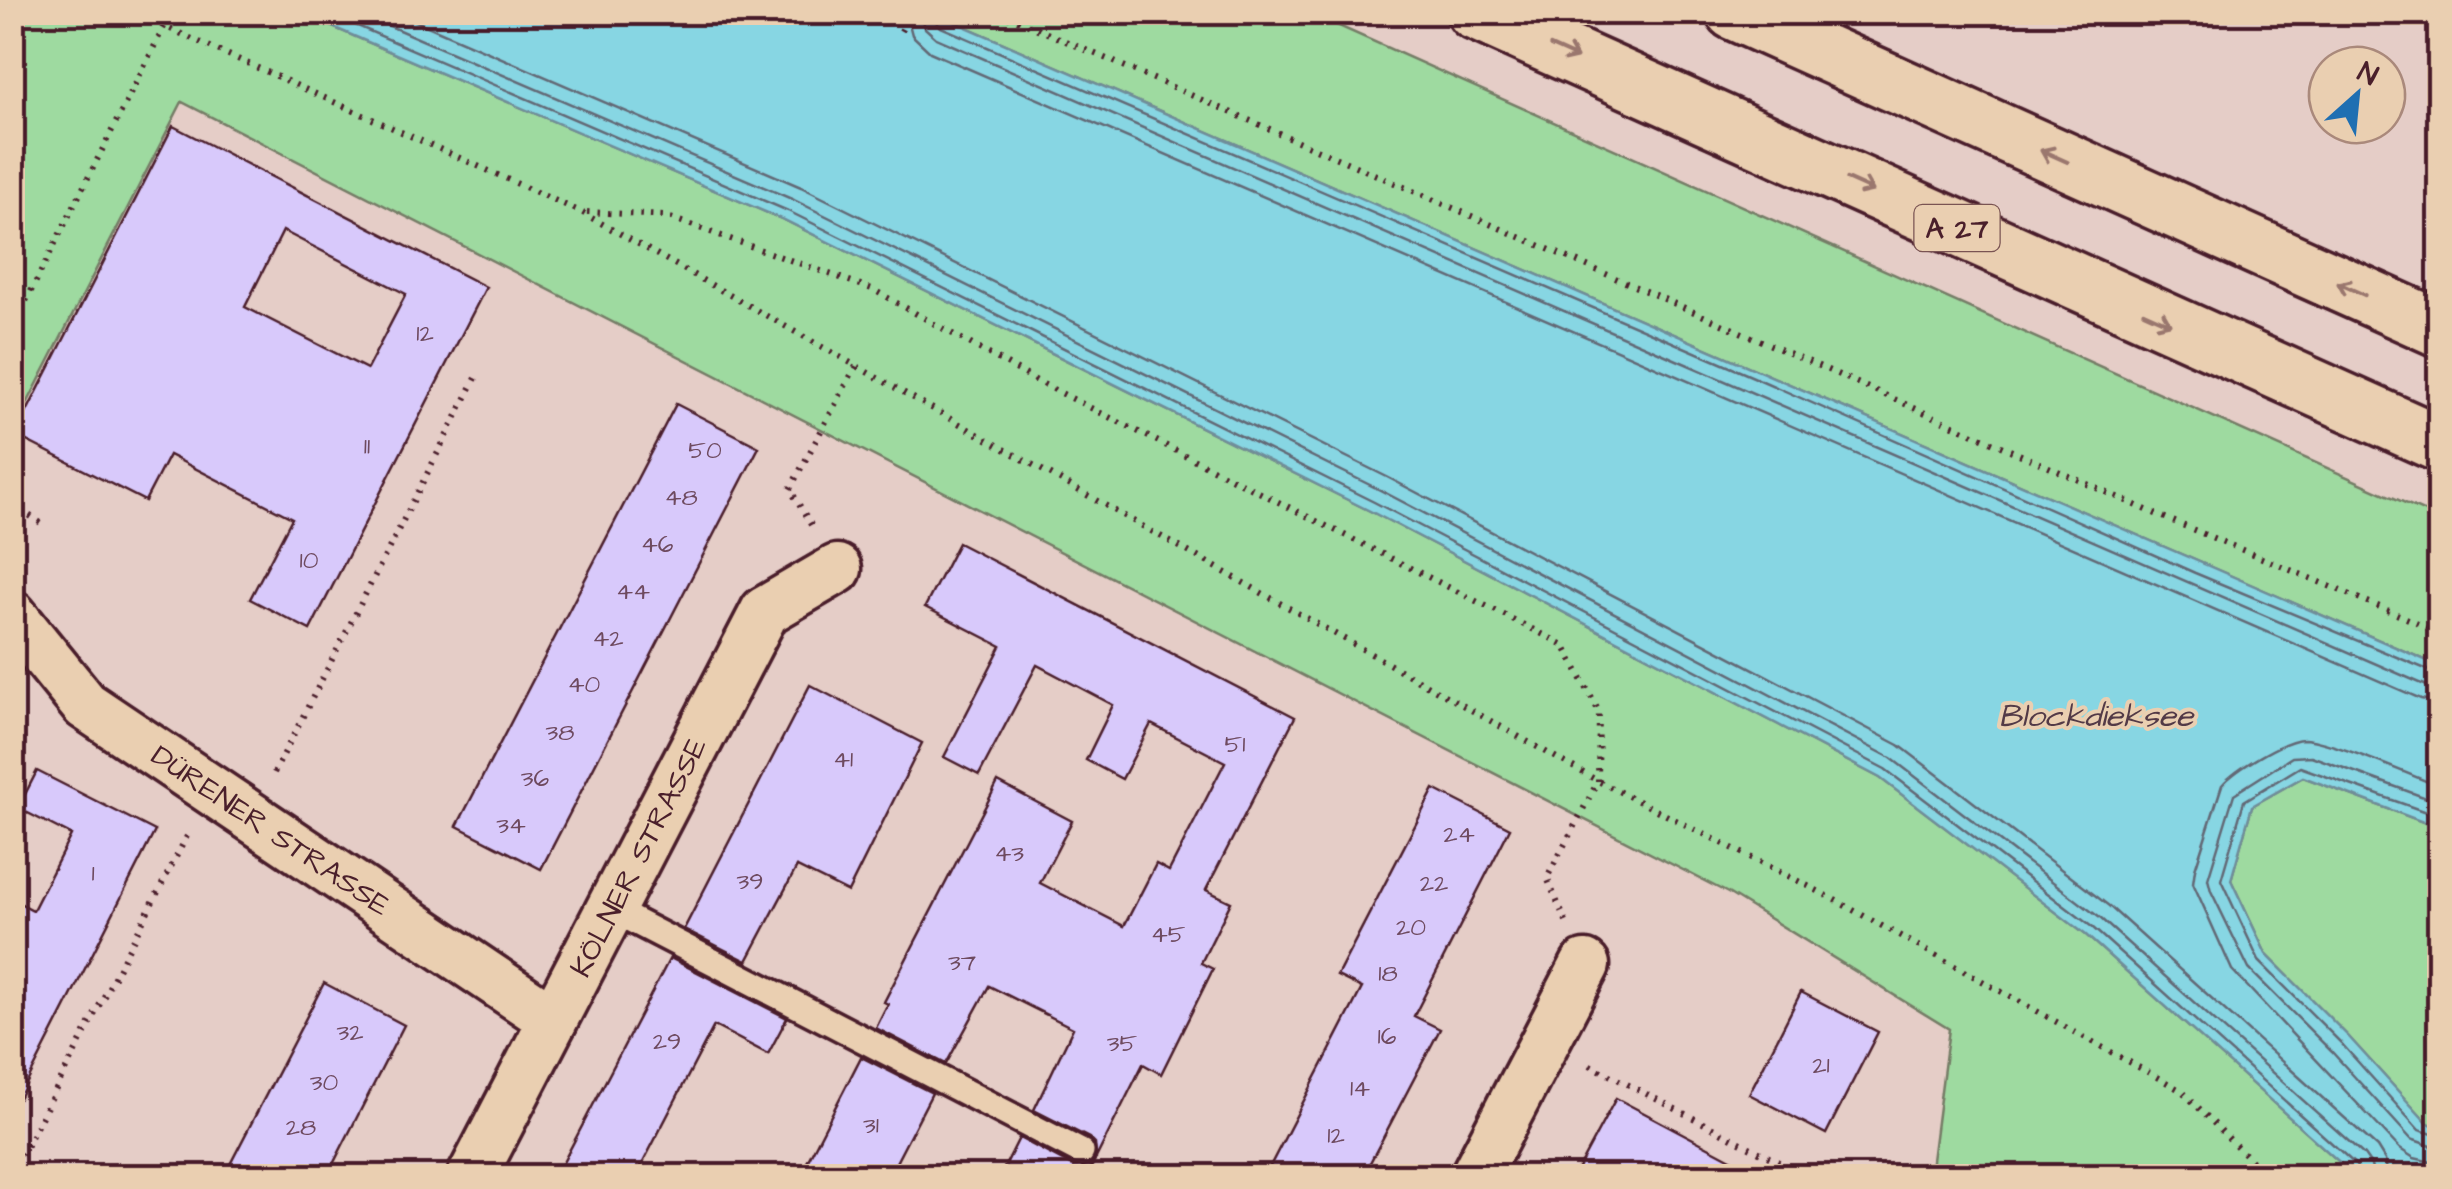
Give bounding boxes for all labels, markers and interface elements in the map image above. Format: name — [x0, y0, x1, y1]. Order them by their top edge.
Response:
one-way arrow — [1548, 44, 1579, 62]
north arrow — [2307, 45, 2407, 145]
text: N — [2351, 53, 2385, 96]
one-way arrow — [2039, 146, 2070, 164]
one-way arrow — [1844, 177, 1875, 195]
road number: A 27 — [1914, 205, 2000, 251]
one-way arrow — [2336, 279, 2367, 297]
one-way arrow — [2141, 309, 2171, 328]
house number: 12 — [416, 316, 434, 351]
house number: 11 — [364, 429, 370, 464]
house number: 50 — [688, 433, 722, 468]
house number: 48 — [664, 480, 698, 515]
house number: 46 — [641, 527, 674, 562]
house number: 10 — [300, 543, 319, 578]
house number: 44 — [616, 574, 650, 609]
house number: 42 — [592, 621, 624, 656]
house number: 40 — [568, 667, 601, 702]
water label: Blockdieksee — [1999, 694, 2195, 739]
house number: 38 — [546, 715, 574, 750]
house number: 51 — [1225, 727, 1245, 762]
street label: KÖLNER STRASSE — [560, 730, 718, 985]
street label: DÜRENER STRASSE — [143, 735, 399, 927]
house number: 41 — [833, 742, 853, 777]
house number: 36 — [521, 761, 550, 796]
house number: 34 — [496, 808, 526, 843]
house number: 24 — [1443, 817, 1475, 852]
house number: 43 — [994, 836, 1024, 871]
house number: 1 — [91, 856, 95, 891]
house number: 39 — [737, 864, 763, 899]
house number: 22 — [1420, 866, 1448, 901]
house number: 20 — [1396, 910, 1426, 945]
house number: 45 — [1151, 917, 1186, 952]
house number: 37 — [948, 945, 976, 980]
house number: 18 — [1378, 956, 1398, 991]
house number: 32 — [336, 1015, 364, 1050]
house number: 16 — [1378, 1019, 1397, 1054]
house number: 29 — [653, 1024, 681, 1059]
house number: 35 — [1107, 1026, 1138, 1061]
house number: 21 — [1812, 1048, 1830, 1083]
house number: 30 — [310, 1065, 338, 1100]
house number: 14 — [1350, 1071, 1370, 1106]
house number: 31 — [863, 1108, 879, 1143]
house number: 28 — [286, 1110, 316, 1145]
house number: 12 — [1327, 1118, 1345, 1153]

